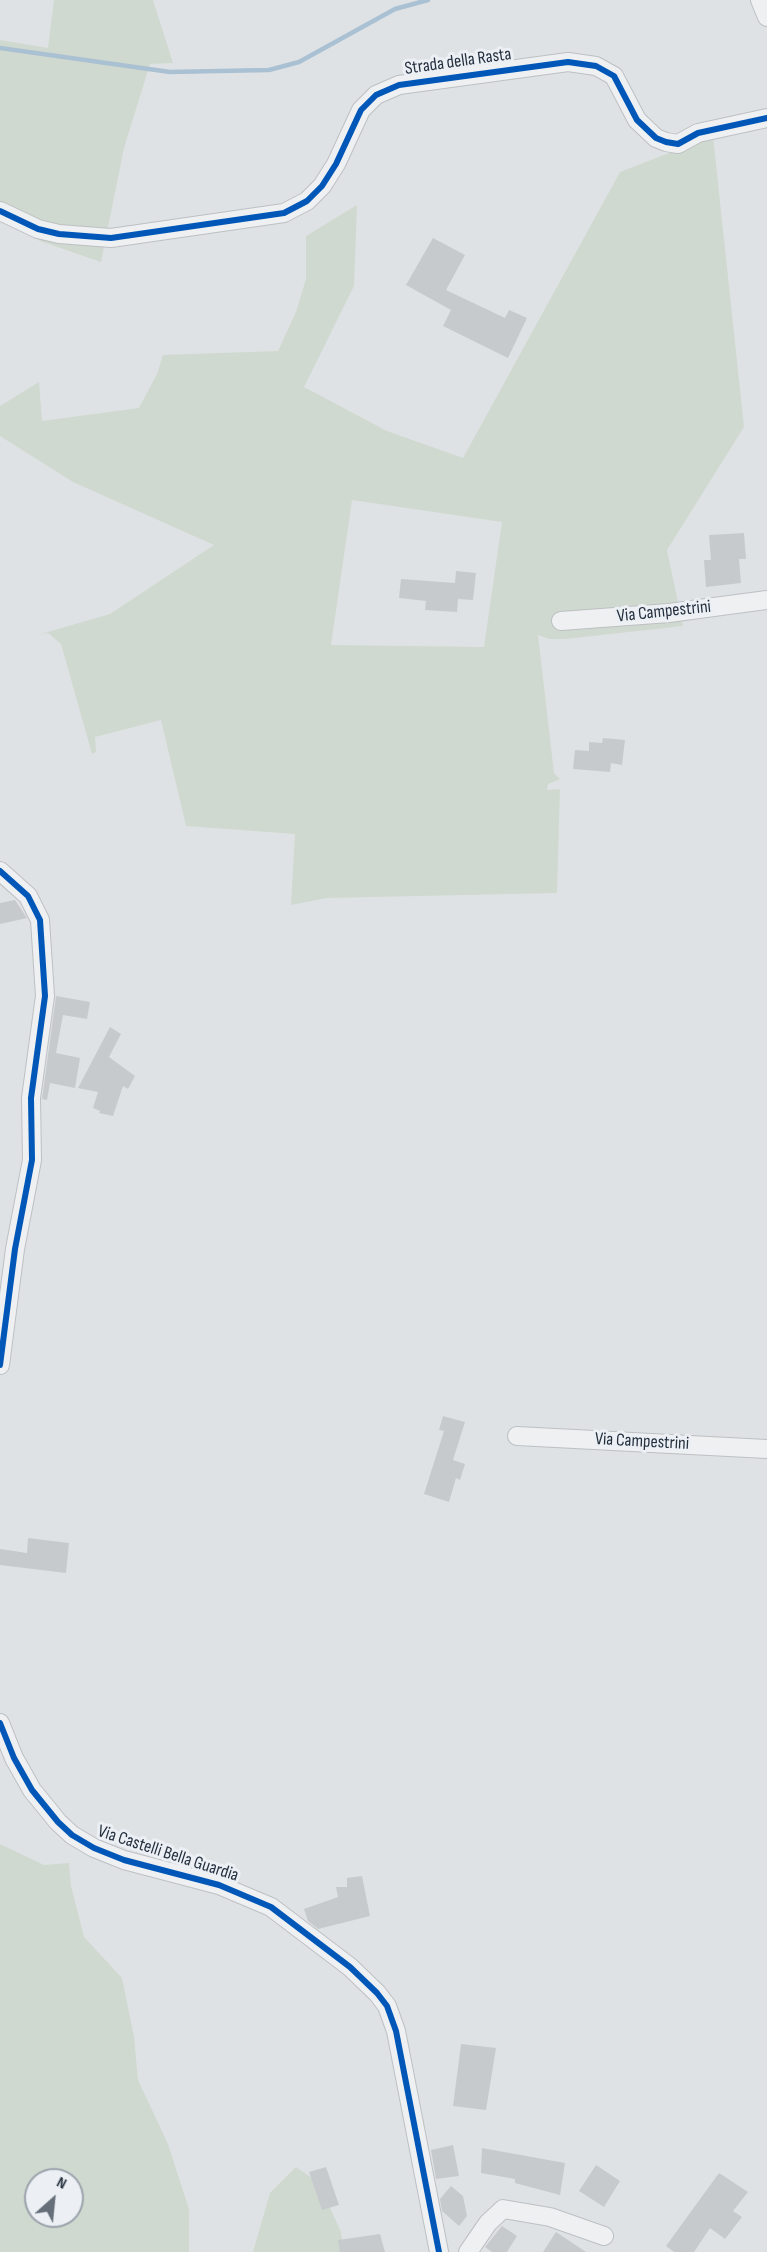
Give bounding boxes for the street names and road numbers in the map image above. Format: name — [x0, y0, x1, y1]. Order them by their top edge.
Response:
street label: Strada della Rasta — [403, 44, 513, 80]
street label: Via Campestrini — [616, 596, 712, 628]
street label: Via Campestrini — [594, 1429, 690, 1455]
street label: Via Castelli Bella Guardia — [95, 1821, 241, 1887]

